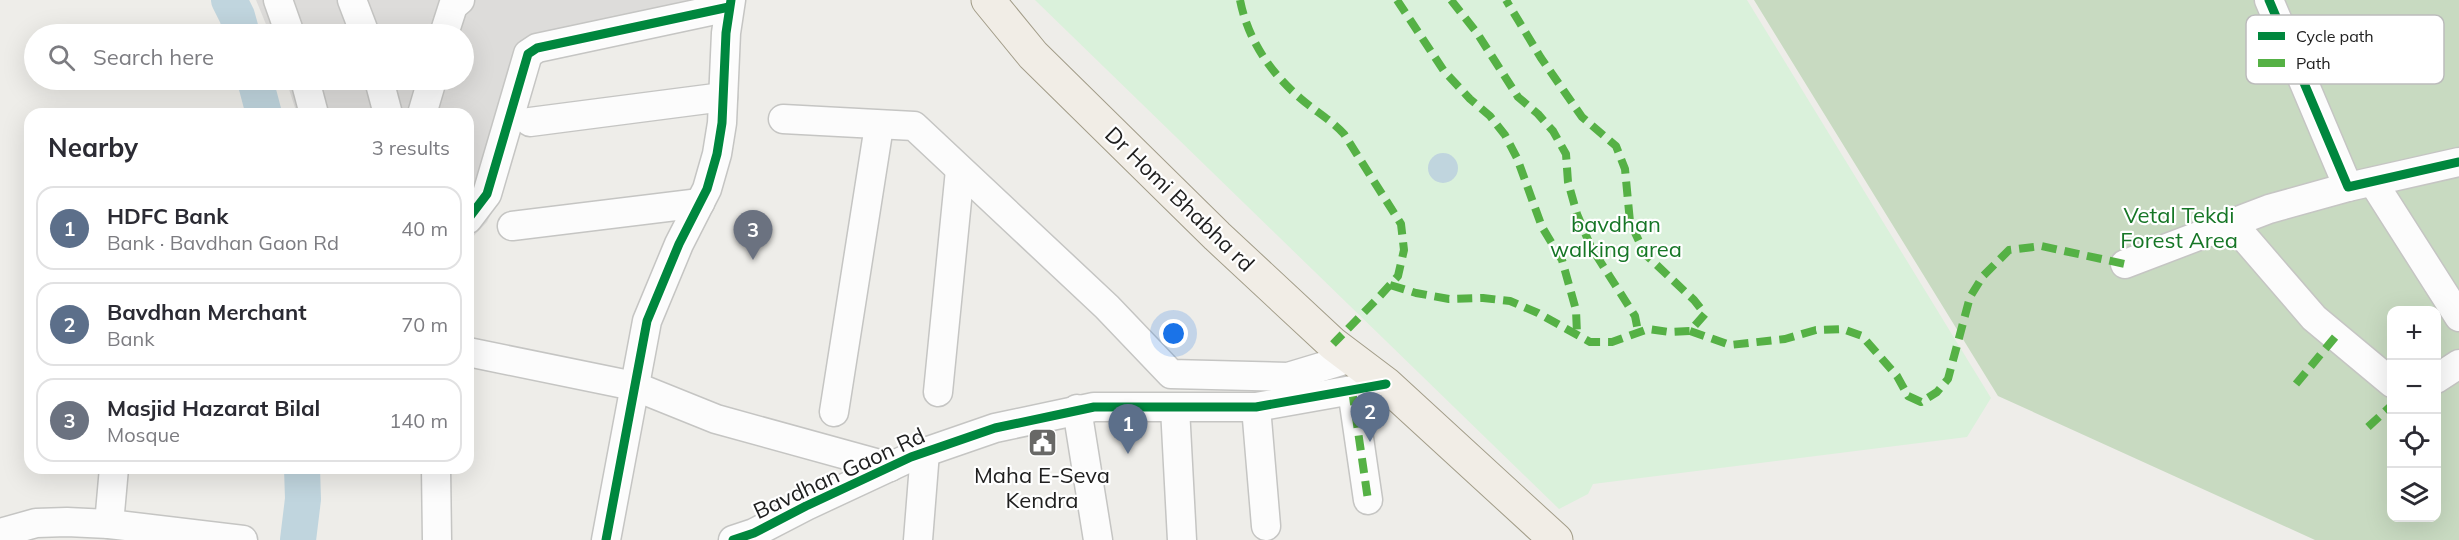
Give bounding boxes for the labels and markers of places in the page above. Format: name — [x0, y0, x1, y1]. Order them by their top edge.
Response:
pin: 3 — [734, 210, 772, 260]
pin: 2 — [1350, 392, 1390, 442]
pin: 1 — [1108, 404, 1148, 454]
public building icon: Maha E-Seva Kendra — [1026, 427, 1058, 459]
place label: Maha E-Seva Kendra — [974, 461, 1110, 514]

